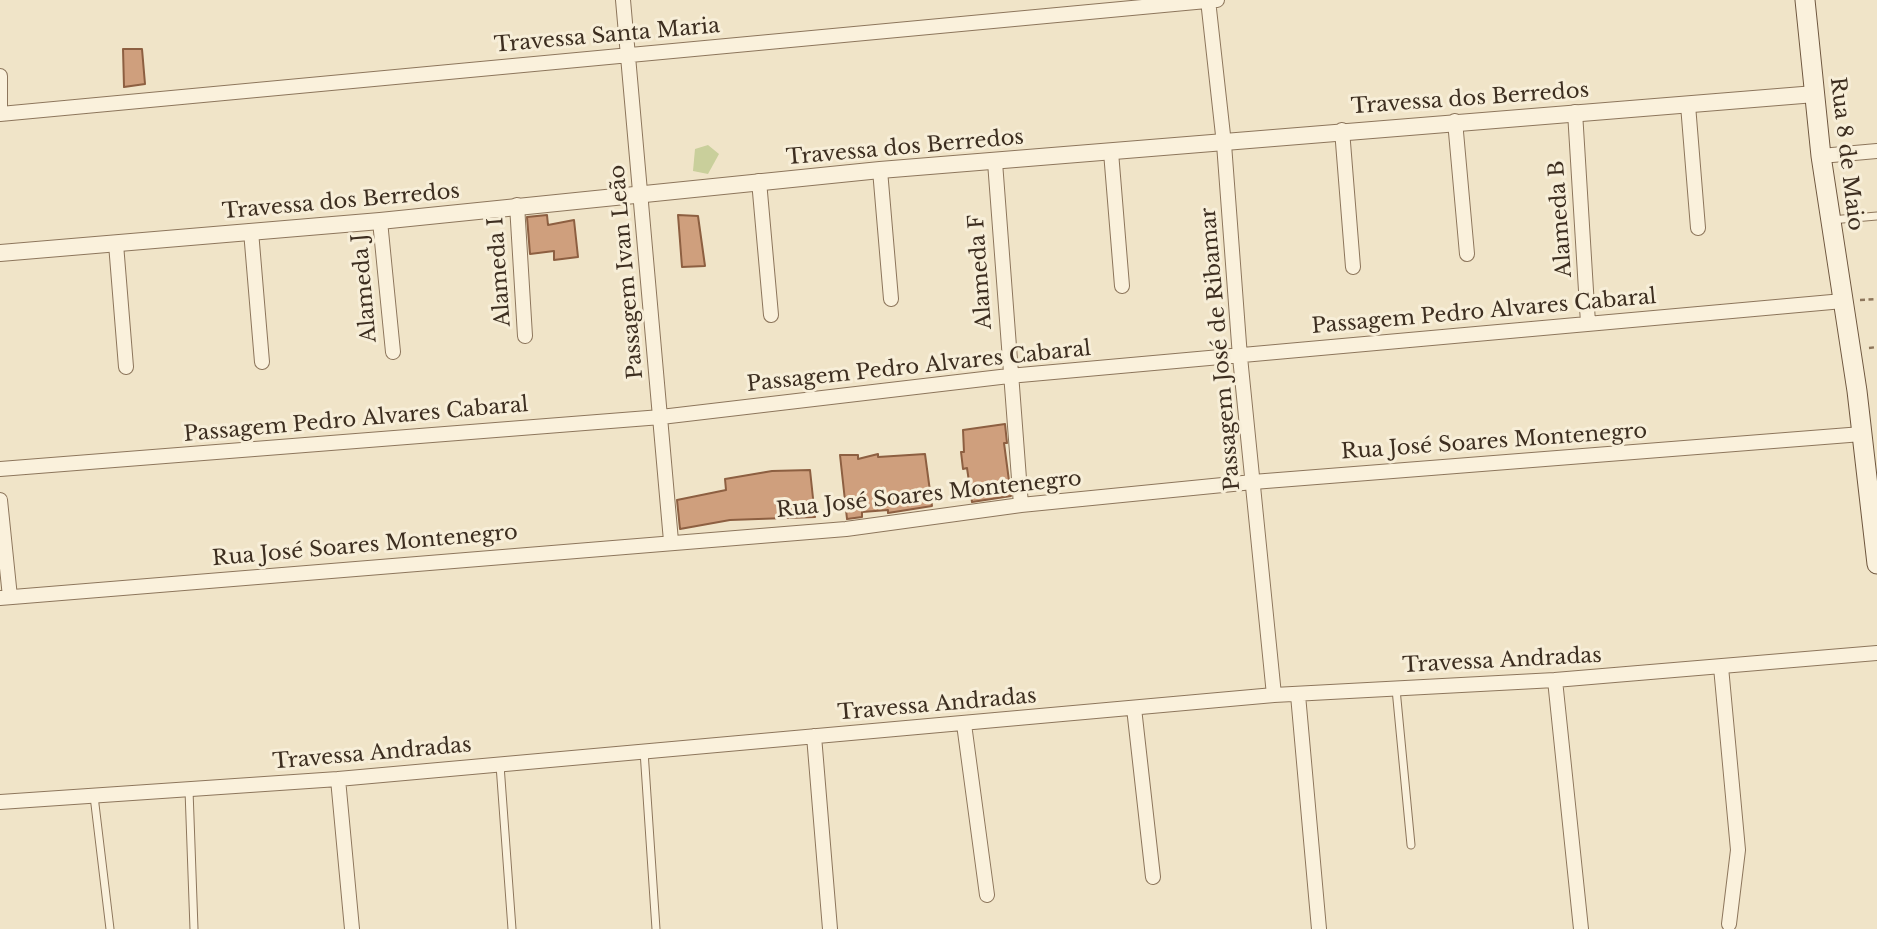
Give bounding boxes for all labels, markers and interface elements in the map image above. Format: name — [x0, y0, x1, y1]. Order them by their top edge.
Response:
street label: Travessa Santa Maria — [493, 14, 721, 58]
street label: Rua 8 de Maio — [1824, 76, 1868, 232]
street label: Travessa dos Berredos — [1350, 78, 1590, 120]
street label: Travessa dos Berredos — [785, 125, 1025, 171]
street label: Alameda B — [1544, 160, 1578, 278]
street label: Passagem Ivan Leão — [605, 164, 649, 380]
street label: Travessa dos Berredos — [221, 179, 461, 225]
street label: Passagem José de Ribamar — [1196, 206, 1246, 492]
street label: Alameda F — [964, 214, 998, 330]
street label: Alameda I — [484, 216, 516, 328]
street label: Alameda J — [348, 232, 382, 344]
street label: Passagem Pedro Alvares Cabaral — [1311, 284, 1657, 340]
street label: Passagem Pedro Alvares Cabaral — [746, 336, 1092, 398]
street label: Passagem Pedro Alvares Cabaral — [183, 392, 529, 448]
street label: Rua José Soares Montenegro — [1340, 419, 1648, 465]
street label: Rua José Soares Montenegro — [775, 466, 1083, 524]
street label: Rua José Soares Montenegro — [211, 520, 519, 572]
street label: Travessa Andradas — [1402, 643, 1602, 679]
street label: Travessa Andradas — [837, 684, 1037, 726]
street label: Travessa Andradas — [272, 733, 472, 775]

